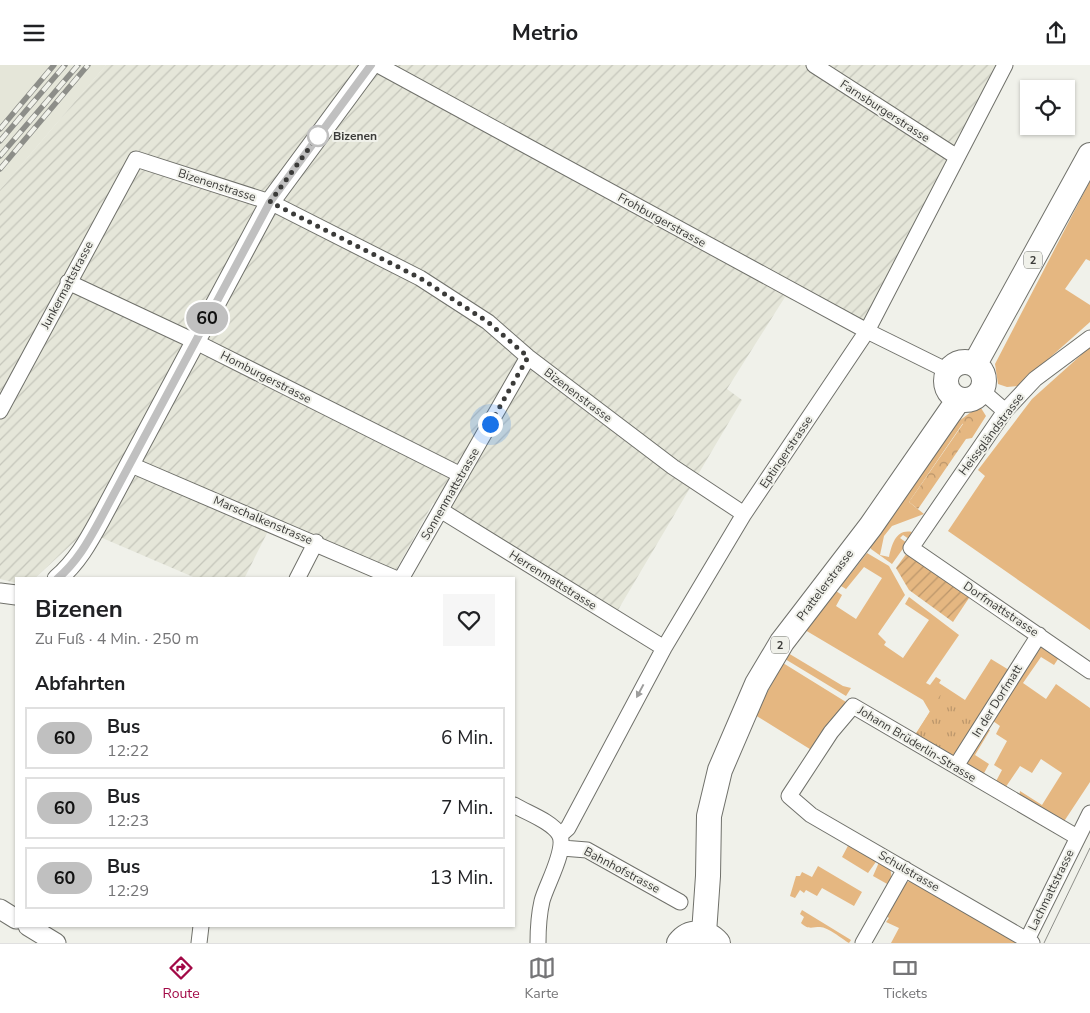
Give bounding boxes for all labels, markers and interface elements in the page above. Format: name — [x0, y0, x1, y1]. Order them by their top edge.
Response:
text: Metrio — [512, 18, 578, 48]
icon: menu — [20, 19, 48, 47]
icon: share — [1042, 19, 1070, 47]
street label: Farnsburgerstrasse — [837, 76, 933, 146]
map controls — [1020, 80, 1075, 135]
button: locate — [1020, 80, 1075, 135]
marker: Bizenen — [307, 125, 329, 147]
place label: Bizenen — [333, 128, 377, 144]
street label: Bizenenstrasse — [176, 165, 258, 205]
street label: Frohburgerstrasse — [615, 189, 709, 251]
street label: Junkermattstrasse — [37, 238, 97, 333]
road number: 2 — [1024, 251, 1042, 269]
line badge: 60 — [184, 302, 230, 334]
text: 60 — [196, 306, 218, 330]
street label: Homburgerstrasse — [218, 347, 314, 407]
street label: Bizenenstrasse — [541, 364, 615, 426]
street label: Heissgländstrasse — [955, 390, 1027, 478]
your location — [478, 412, 503, 437]
street label: Eptingerstrasse — [756, 413, 816, 491]
street label: Sonnenmattstrasse — [417, 445, 483, 543]
street label: Marschalkenstrasse — [211, 492, 315, 548]
street label: Prattelerstrasse — [793, 546, 857, 624]
street label: Herrenmattstrasse — [506, 547, 600, 613]
street label: Dorfmattstrasse — [960, 578, 1042, 640]
text: Bizenen — [35, 593, 123, 625]
button: heart — [443, 594, 495, 646]
text: Zu Fuß · 4 Min. · 250 m — [35, 628, 199, 650]
road number: 2 — [771, 637, 789, 653]
street label: In der Dorfmatt — [968, 661, 1026, 740]
text: Abfahrten — [35, 671, 125, 697]
one-way arrow — [636, 684, 644, 698]
street label: Johann Brüderlin-Strasse — [854, 702, 979, 786]
text: Bus — [107, 714, 140, 740]
text: 6 Min. — [441, 725, 493, 751]
text: 60 — [54, 726, 75, 750]
text: 12:22 — [107, 740, 149, 762]
text: Bus — [107, 784, 140, 810]
text: 7 Min. — [441, 795, 493, 821]
text: 60 — [54, 796, 75, 820]
text: 12:23 — [107, 810, 149, 832]
street label: Bahnhofstrasse — [581, 843, 663, 897]
street label: Schulstrasse — [875, 847, 943, 895]
street label: Lachmattstrasse — [1024, 847, 1078, 933]
text: Bus — [107, 854, 140, 880]
text: 13 Min. — [430, 865, 493, 891]
text: 60 — [54, 866, 75, 890]
text: 12:29 — [107, 880, 149, 902]
tab: Route — [162, 954, 200, 1003]
tab: Karte — [525, 954, 558, 1003]
tab: Tickets — [883, 954, 927, 1003]

